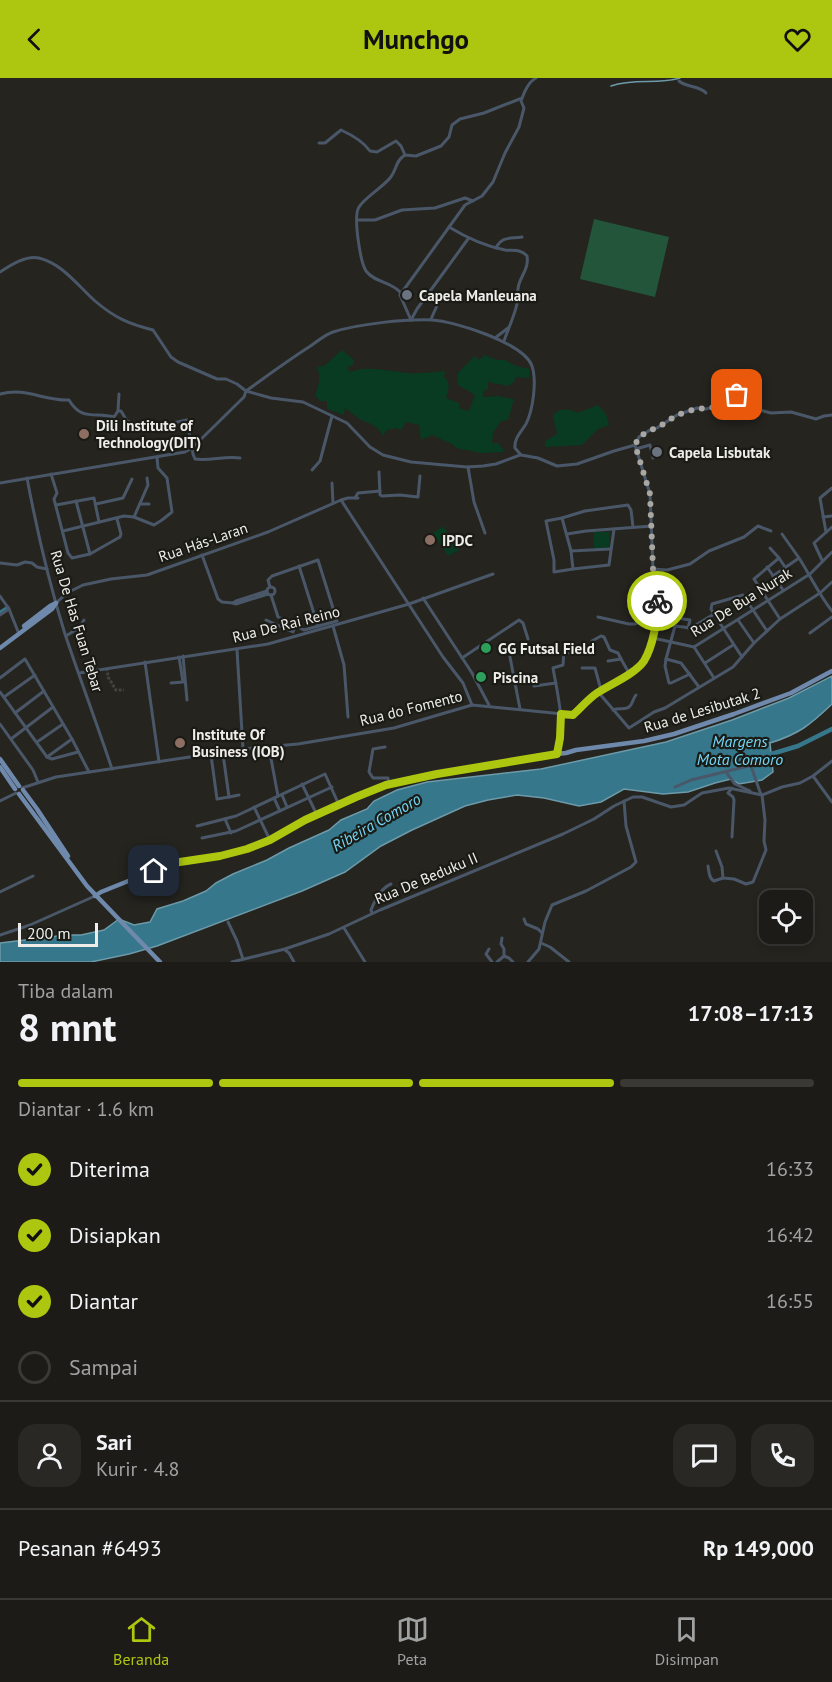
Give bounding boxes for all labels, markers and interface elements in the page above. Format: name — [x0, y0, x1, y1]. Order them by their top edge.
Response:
text: Munchgo — [363, 22, 469, 56]
icon: back — [18, 23, 51, 56]
icon: heart — [781, 23, 814, 56]
place label: Capela Manleuana — [419, 286, 537, 305]
marker: Capela Manleuana — [400, 288, 414, 302]
pin — [711, 369, 762, 420]
icon: bag — [720, 378, 753, 411]
place label: Dili Institute of Technology(DIT) — [96, 416, 201, 452]
marker: Dili Institute of Technology(DIT) — [77, 427, 91, 441]
place label: Capela Lisbutak — [669, 443, 771, 462]
marker: Capela Lisbutak — [650, 445, 664, 459]
street label: Rua Hás-Laran — [156, 518, 250, 566]
place label: IPDC — [442, 531, 474, 550]
marker: IPDC — [423, 533, 437, 547]
street label: Rua De Has Fuan Tebar — [46, 548, 108, 694]
street label: Rua De Bua Nurak — [687, 563, 796, 641]
courier — [627, 571, 687, 631]
icon: bike — [641, 585, 674, 618]
street label: Rua De Rai Reino — [230, 601, 342, 647]
place label: GG Futsal Field — [498, 639, 595, 658]
marker: GG Futsal Field — [479, 641, 493, 655]
place label: Piscina — [493, 668, 538, 687]
marker: Piscina — [474, 670, 488, 684]
street label: Rua de Lesibutak 2 — [642, 683, 762, 737]
street label: Rua do Fomento — [358, 686, 464, 730]
place label: Institute Of Business (IOB) — [192, 725, 285, 761]
water label: Margens Mota Comoro — [697, 731, 783, 769]
marker: Institute Of Business (IOB) — [173, 736, 187, 750]
water label: Ribeira Comoro — [328, 788, 424, 856]
pin — [128, 845, 179, 896]
street label: Rua De Beduku II — [372, 848, 480, 908]
icon: home — [137, 854, 170, 887]
map controls — [759, 890, 813, 944]
button: locate — [759, 890, 813, 944]
scale bar — [18, 920, 98, 947]
text: 200 m — [27, 923, 70, 943]
text: Tiba dalam — [18, 978, 113, 1004]
text: 17:08–17:13 — [688, 999, 814, 1027]
text: 8 mnt — [18, 1001, 116, 1052]
text: Diantar · 1.6 km — [18, 1096, 154, 1122]
icon: check — [18, 1153, 51, 1186]
text: Diterima — [69, 1155, 150, 1183]
text: 16:33 — [766, 1156, 814, 1182]
icon: check — [18, 1219, 51, 1252]
text: Disiapkan — [69, 1221, 161, 1249]
text: 16:42 — [766, 1222, 814, 1248]
icon: check — [18, 1285, 51, 1318]
text: Diantar — [69, 1287, 138, 1315]
text: 16:55 — [766, 1288, 814, 1314]
text: Sampai — [69, 1353, 138, 1381]
button: person — [18, 1424, 81, 1487]
button: chat — [673, 1424, 736, 1487]
button: phone — [751, 1424, 814, 1487]
text: Sari — [96, 1428, 132, 1456]
text: Kurir · 4.8 — [96, 1456, 179, 1482]
text: Pesanan #6493 — [18, 1534, 162, 1562]
text: Rp 149,000 — [703, 1534, 814, 1562]
tab: Beranda — [113, 1613, 169, 1669]
tab: Peta — [396, 1613, 429, 1669]
tab: Disimpan — [655, 1613, 719, 1669]

